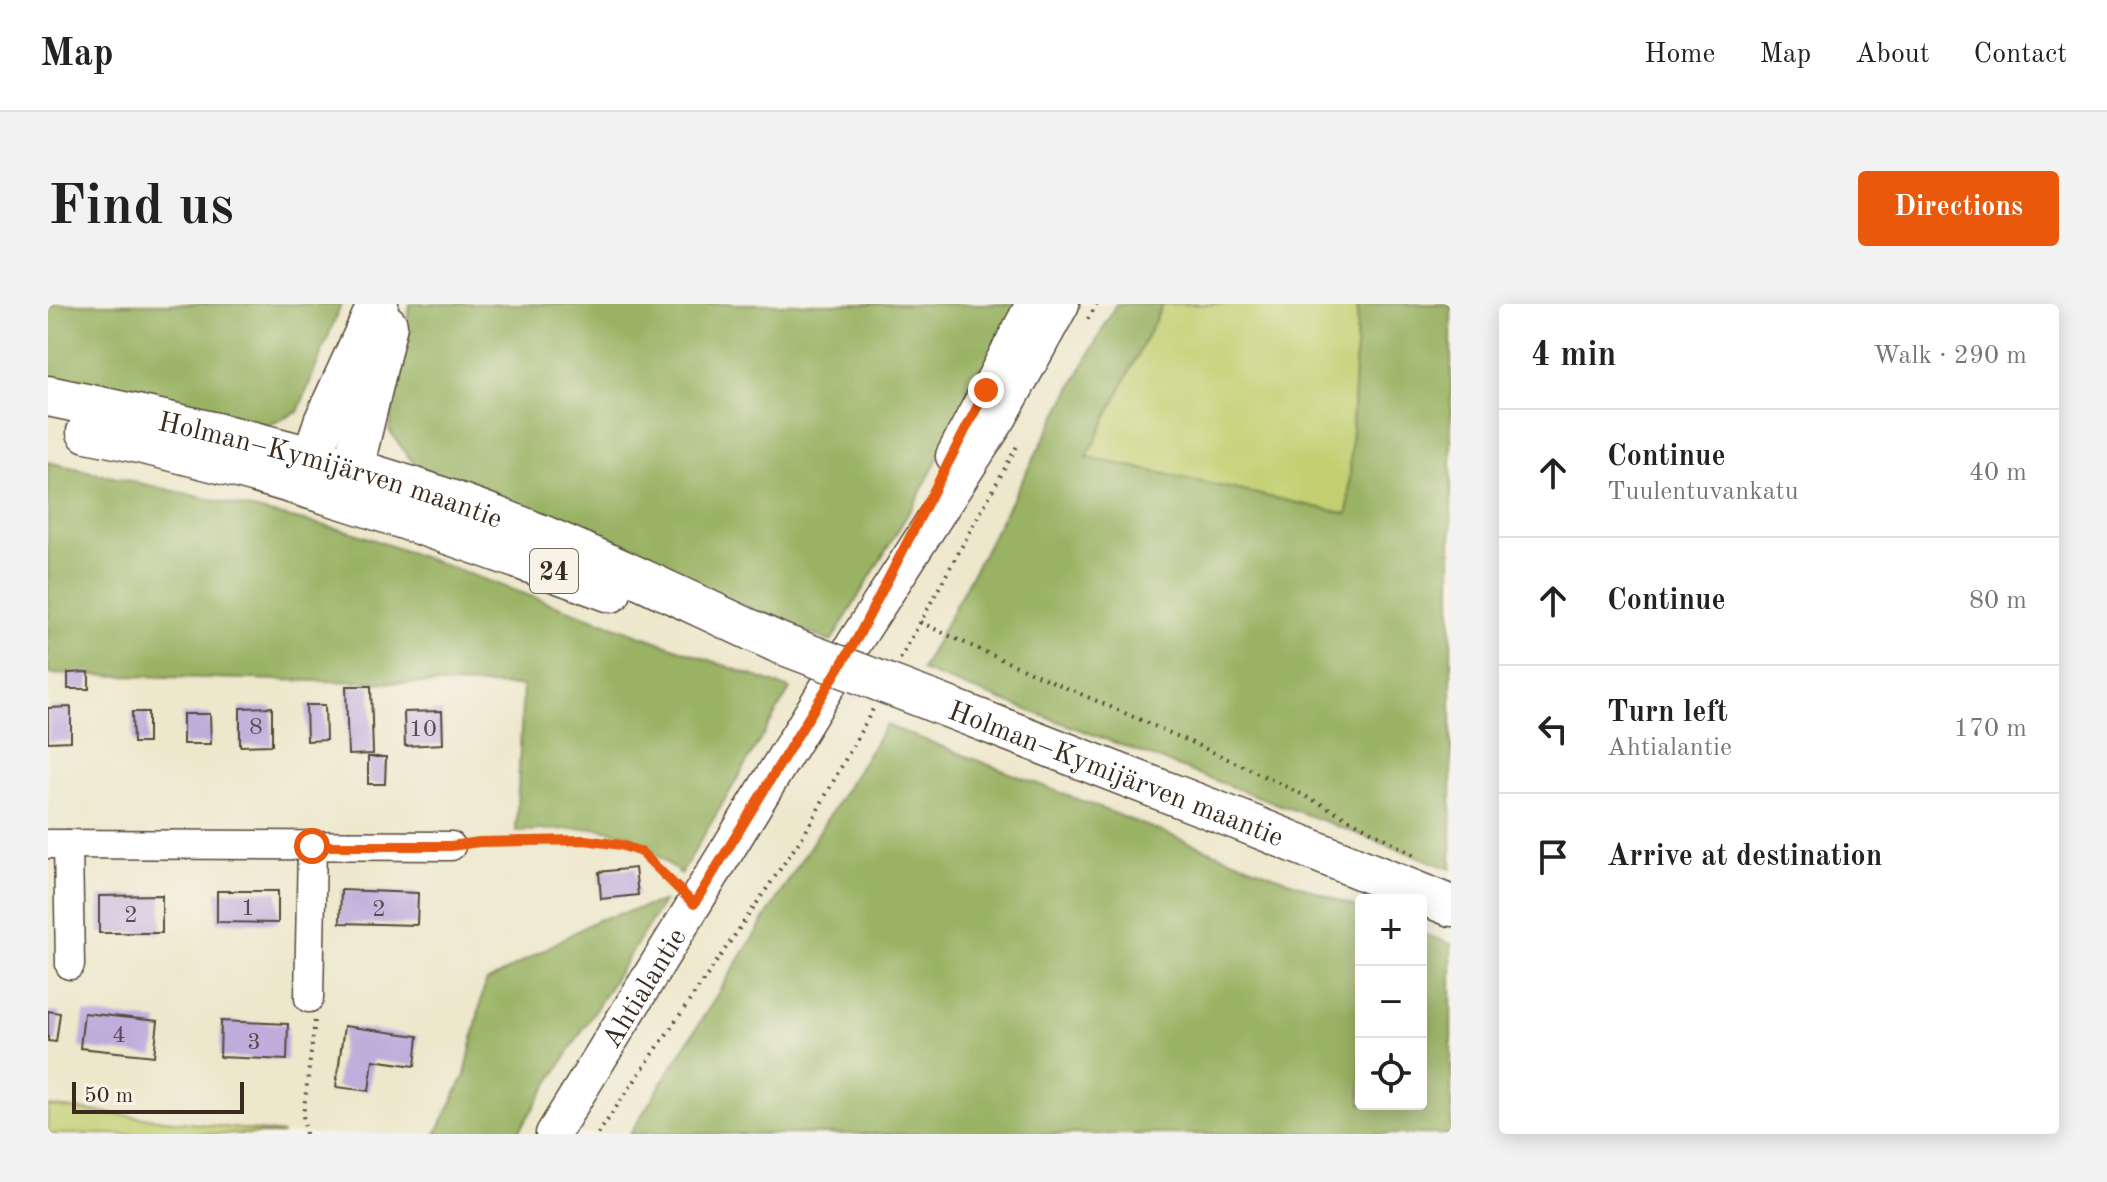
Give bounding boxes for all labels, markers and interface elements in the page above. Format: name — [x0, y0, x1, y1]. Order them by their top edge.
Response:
text: Map — [40, 36, 114, 74]
text: Home — [1644, 41, 1715, 69]
text: Map — [1759, 41, 1811, 69]
text: About — [1855, 41, 1930, 69]
text: Contact — [1974, 41, 2067, 69]
button: Directions — [1858, 171, 2059, 246]
text: Find us — [48, 180, 234, 236]
text: 4 min — [1531, 339, 1616, 373]
text: Walk · 290 m — [1873, 343, 2027, 369]
route end — [968, 372, 1004, 408]
street label: Holman–Kymijärven maantie — [155, 409, 505, 535]
text: Continue — [1607, 442, 1726, 472]
icon: ahead — [1531, 451, 1575, 495]
text: 40 m — [1969, 460, 2027, 486]
text: Tuulentuvankatu — [1607, 479, 1799, 505]
road number: 24 — [530, 549, 578, 593]
icon: ahead — [1531, 579, 1575, 623]
text: Continue — [1607, 586, 1726, 616]
text: 80 m — [1969, 588, 2027, 614]
street label: Holman–Kymijärven maantie — [944, 698, 1287, 853]
text: Turn left — [1607, 698, 1728, 728]
icon: left — [1531, 707, 1575, 751]
house number: 8 — [249, 716, 263, 740]
text: 170 m — [1954, 716, 2027, 742]
house number: 10 — [409, 718, 437, 742]
text: Ahtialantie — [1607, 735, 1732, 761]
route start — [294, 828, 330, 864]
icon: arrive — [1531, 835, 1575, 879]
text: Arrive at destination — [1607, 842, 1882, 872]
map controls — [1355, 894, 1427, 1110]
button: + — [1355, 894, 1427, 966]
house number: 1 — [241, 897, 255, 921]
house number: 2 — [372, 898, 386, 922]
house number: 2 — [124, 904, 138, 928]
street label: Ahtialantie — [598, 924, 693, 1054]
button: − — [1355, 966, 1427, 1038]
house number: 4 — [112, 1024, 126, 1048]
house number: 3 — [247, 1031, 261, 1055]
button: locate — [1355, 1038, 1427, 1110]
scale bar — [72, 1078, 244, 1114]
text: 50 m — [84, 1085, 133, 1107]

